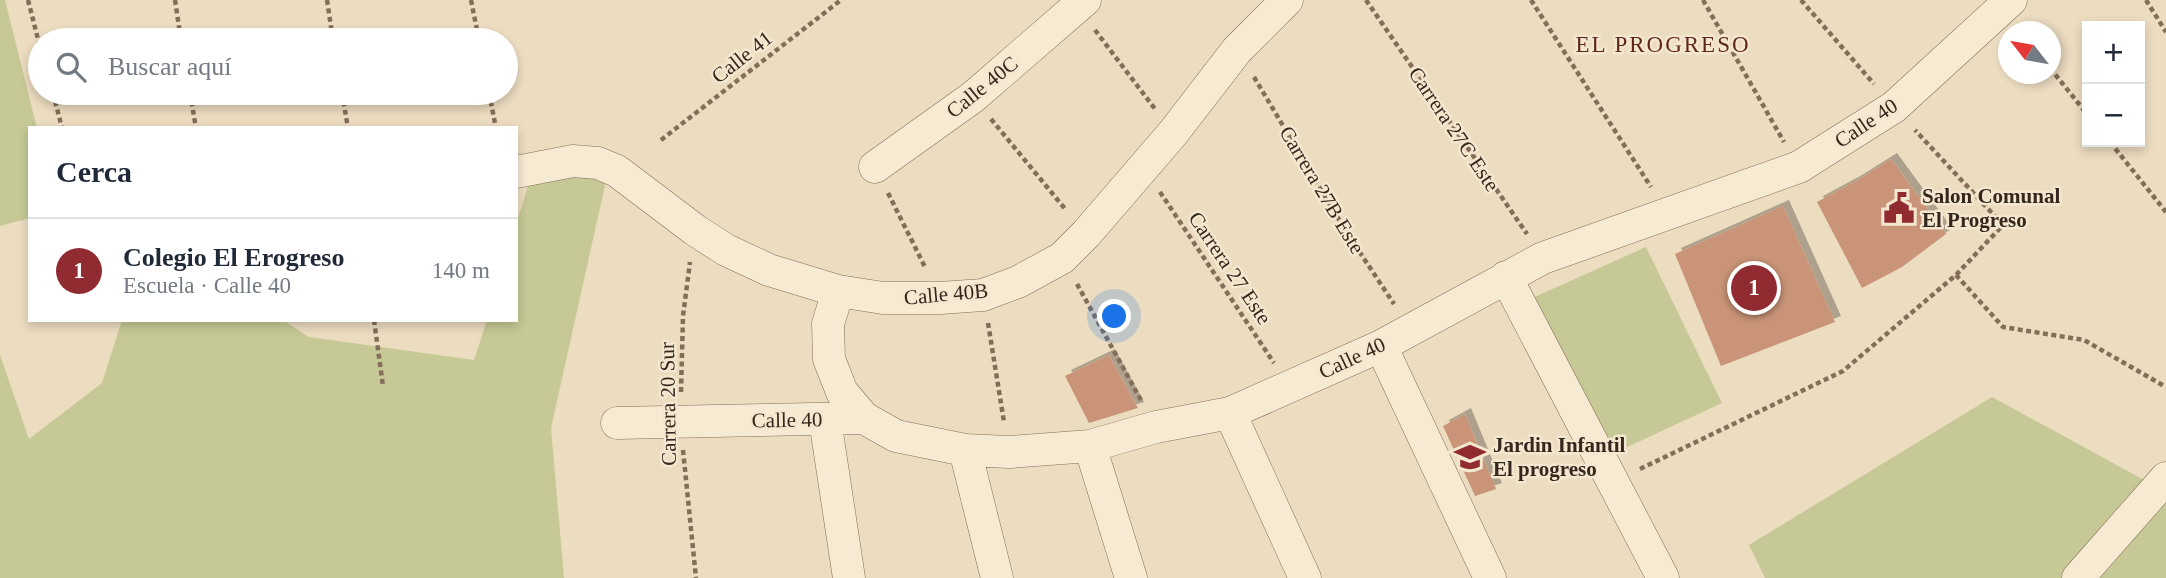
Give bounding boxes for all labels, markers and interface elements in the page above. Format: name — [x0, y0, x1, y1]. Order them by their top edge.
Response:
north arrow — [1998, 21, 2061, 84]
map controls — [2082, 21, 2145, 147]
button: + — [2082, 21, 2145, 84]
street label: Calle 41 — [707, 26, 777, 88]
search box — [28, 28, 518, 105]
district label: EL PROGRESO — [1575, 32, 1751, 57]
icon: search — [52, 48, 90, 86]
street label: Calle 40C — [942, 51, 1022, 123]
text: Buscar aquí — [108, 52, 231, 81]
street label: Carrera 27C Este — [1404, 62, 1504, 196]
button: − — [2082, 84, 2145, 147]
street label: Calle 40 — [1830, 93, 1902, 153]
street label: Carrera 27B Este — [1274, 122, 1370, 258]
text: Cerca — [56, 155, 132, 188]
place label: Salon Comunal El Progreso — [1922, 184, 2060, 232]
public building icon: Salon Comunal El Progreso — [1882, 191, 1916, 225]
street label: Carrera 27 Este — [1184, 207, 1276, 329]
text: Colegio El Erogreso — [123, 243, 344, 272]
text: 1 — [73, 258, 85, 283]
text: 140 m — [432, 258, 490, 283]
pin: 1 — [1731, 262, 1777, 314]
text: Escuela · Calle 40 — [123, 273, 291, 298]
street label: Calle 40B — [903, 278, 989, 310]
your location — [1097, 299, 1131, 333]
street label: Calle 40 — [1315, 332, 1389, 384]
street label: Carrera 20 Sur — [655, 342, 681, 466]
street label: Calle 40 — [752, 407, 822, 433]
place label: Jardin Infantil El progreso — [1493, 433, 1626, 481]
school or university icon: Jardin Infantil El progreso — [1453, 440, 1487, 474]

